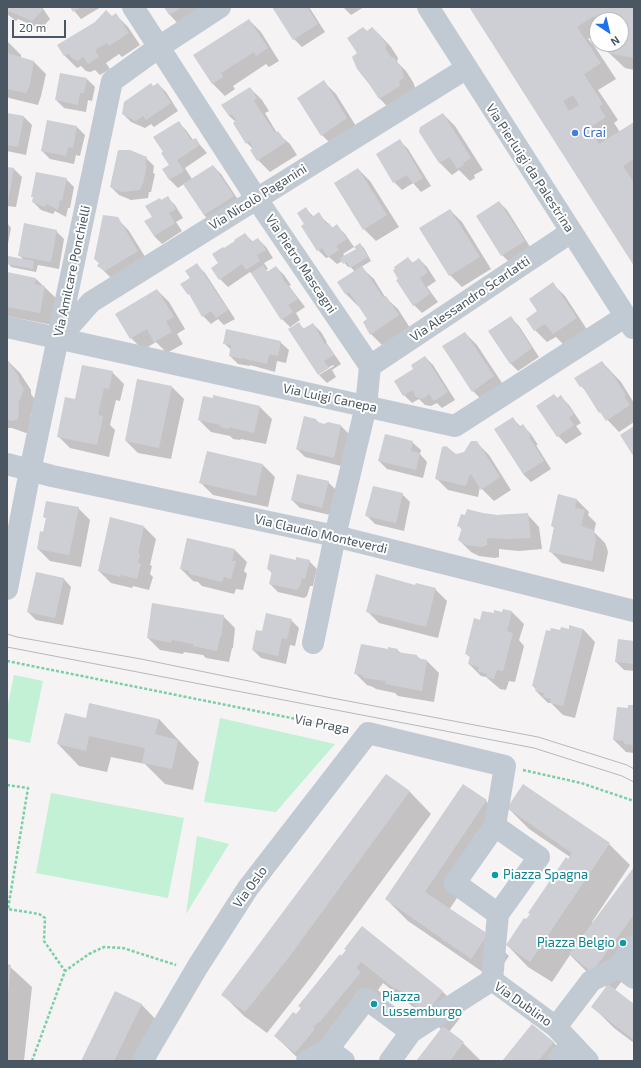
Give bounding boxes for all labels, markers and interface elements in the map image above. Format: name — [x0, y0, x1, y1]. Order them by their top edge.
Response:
scale bar — [14, 12, 68, 38]
north arrow — [589, 12, 629, 52]
text: 20 m — [19, 20, 46, 34]
text: N — [609, 34, 623, 49]
street label: Via Pierluigi da Palestrina — [483, 101, 577, 235]
place label: Crai — [583, 125, 606, 141]
marker: Crai — [570, 128, 580, 138]
street label: Via Nicolò Paganini — [206, 161, 310, 233]
street label: Via Amilcare Ponchielli — [50, 204, 94, 338]
street label: Via Pietro Mascagni — [262, 212, 340, 316]
street label: Via Alessandro Scarlatti — [407, 253, 533, 345]
street label: Via Luigi Canepa — [282, 380, 378, 416]
street label: Via Claudio Monteverdi — [253, 511, 389, 557]
street label: Via Praga — [293, 711, 351, 737]
street label: Via Oslo — [230, 863, 270, 911]
place label: Piazza Spagna — [503, 867, 588, 883]
marker: Piazza Spagna — [490, 870, 500, 880]
place label: Piazza Belgio — [537, 935, 615, 951]
marker: Piazza Belgio — [618, 938, 628, 948]
street label: Via Dublino — [491, 978, 555, 1030]
place label: Piazza Lussemburgo — [382, 989, 462, 1020]
marker: Piazza Lussemburgo — [369, 999, 379, 1009]

